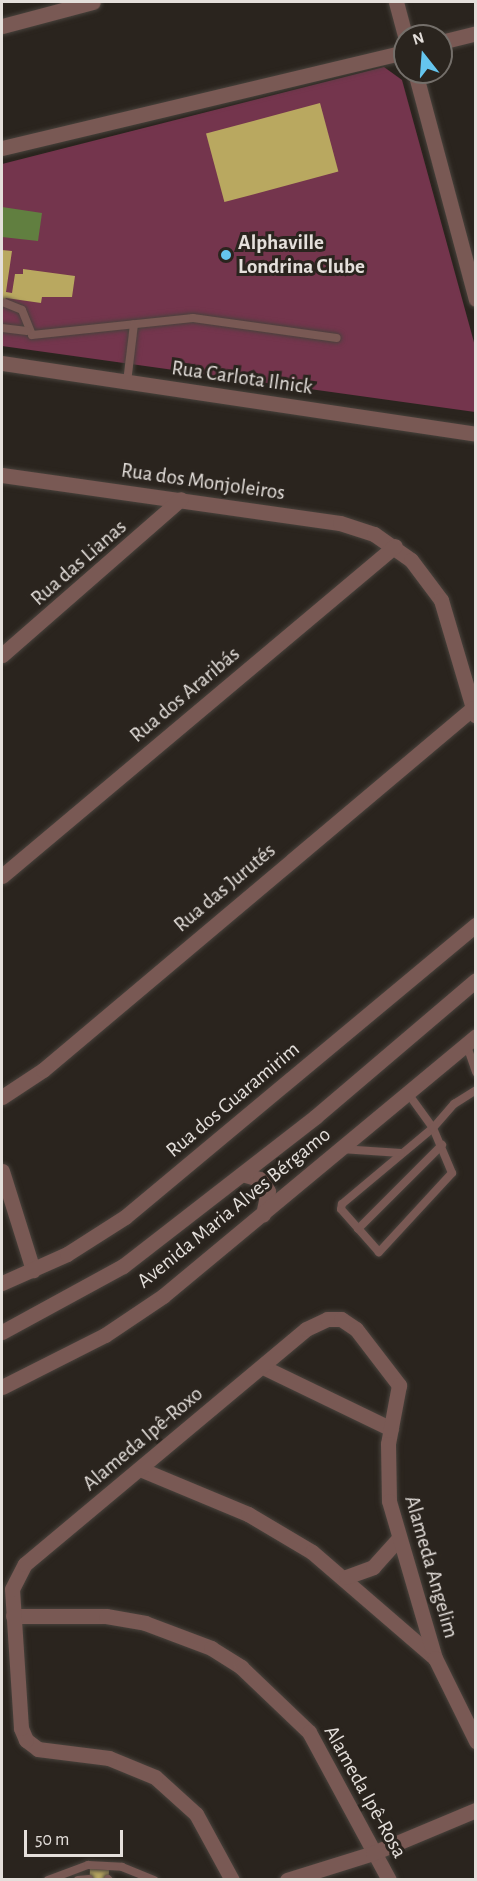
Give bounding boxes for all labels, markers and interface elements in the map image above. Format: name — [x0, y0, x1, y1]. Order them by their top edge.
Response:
north arrow — [393, 24, 453, 84]
text: N — [411, 29, 426, 48]
place label: Alphaville Londrina Clube — [238, 230, 365, 280]
marker: Alphaville Londrina Clube — [219, 248, 233, 262]
street label: Rua Carlota Ilnick — [170, 356, 314, 400]
street label: Rua dos Monjoleiros — [119, 458, 287, 506]
street label: Rua das Lianas — [26, 515, 132, 611]
street label: Rua dos Araribás — [125, 642, 245, 748]
street label: Rua das Jurutés — [169, 838, 281, 938]
street label: Rua dos Guaramirim — [161, 1037, 305, 1163]
street label: Avenida Maria Alves Bérgamo — [132, 1122, 336, 1294]
street label: Alameda Ipê-Roxo — [78, 1381, 208, 1497]
street label: Alameda Angelim — [399, 1493, 463, 1641]
street label: Alameda Ipê-Rosa — [318, 1721, 412, 1863]
scale bar — [27, 1818, 126, 1856]
text: 50 m — [35, 1831, 69, 1849]

